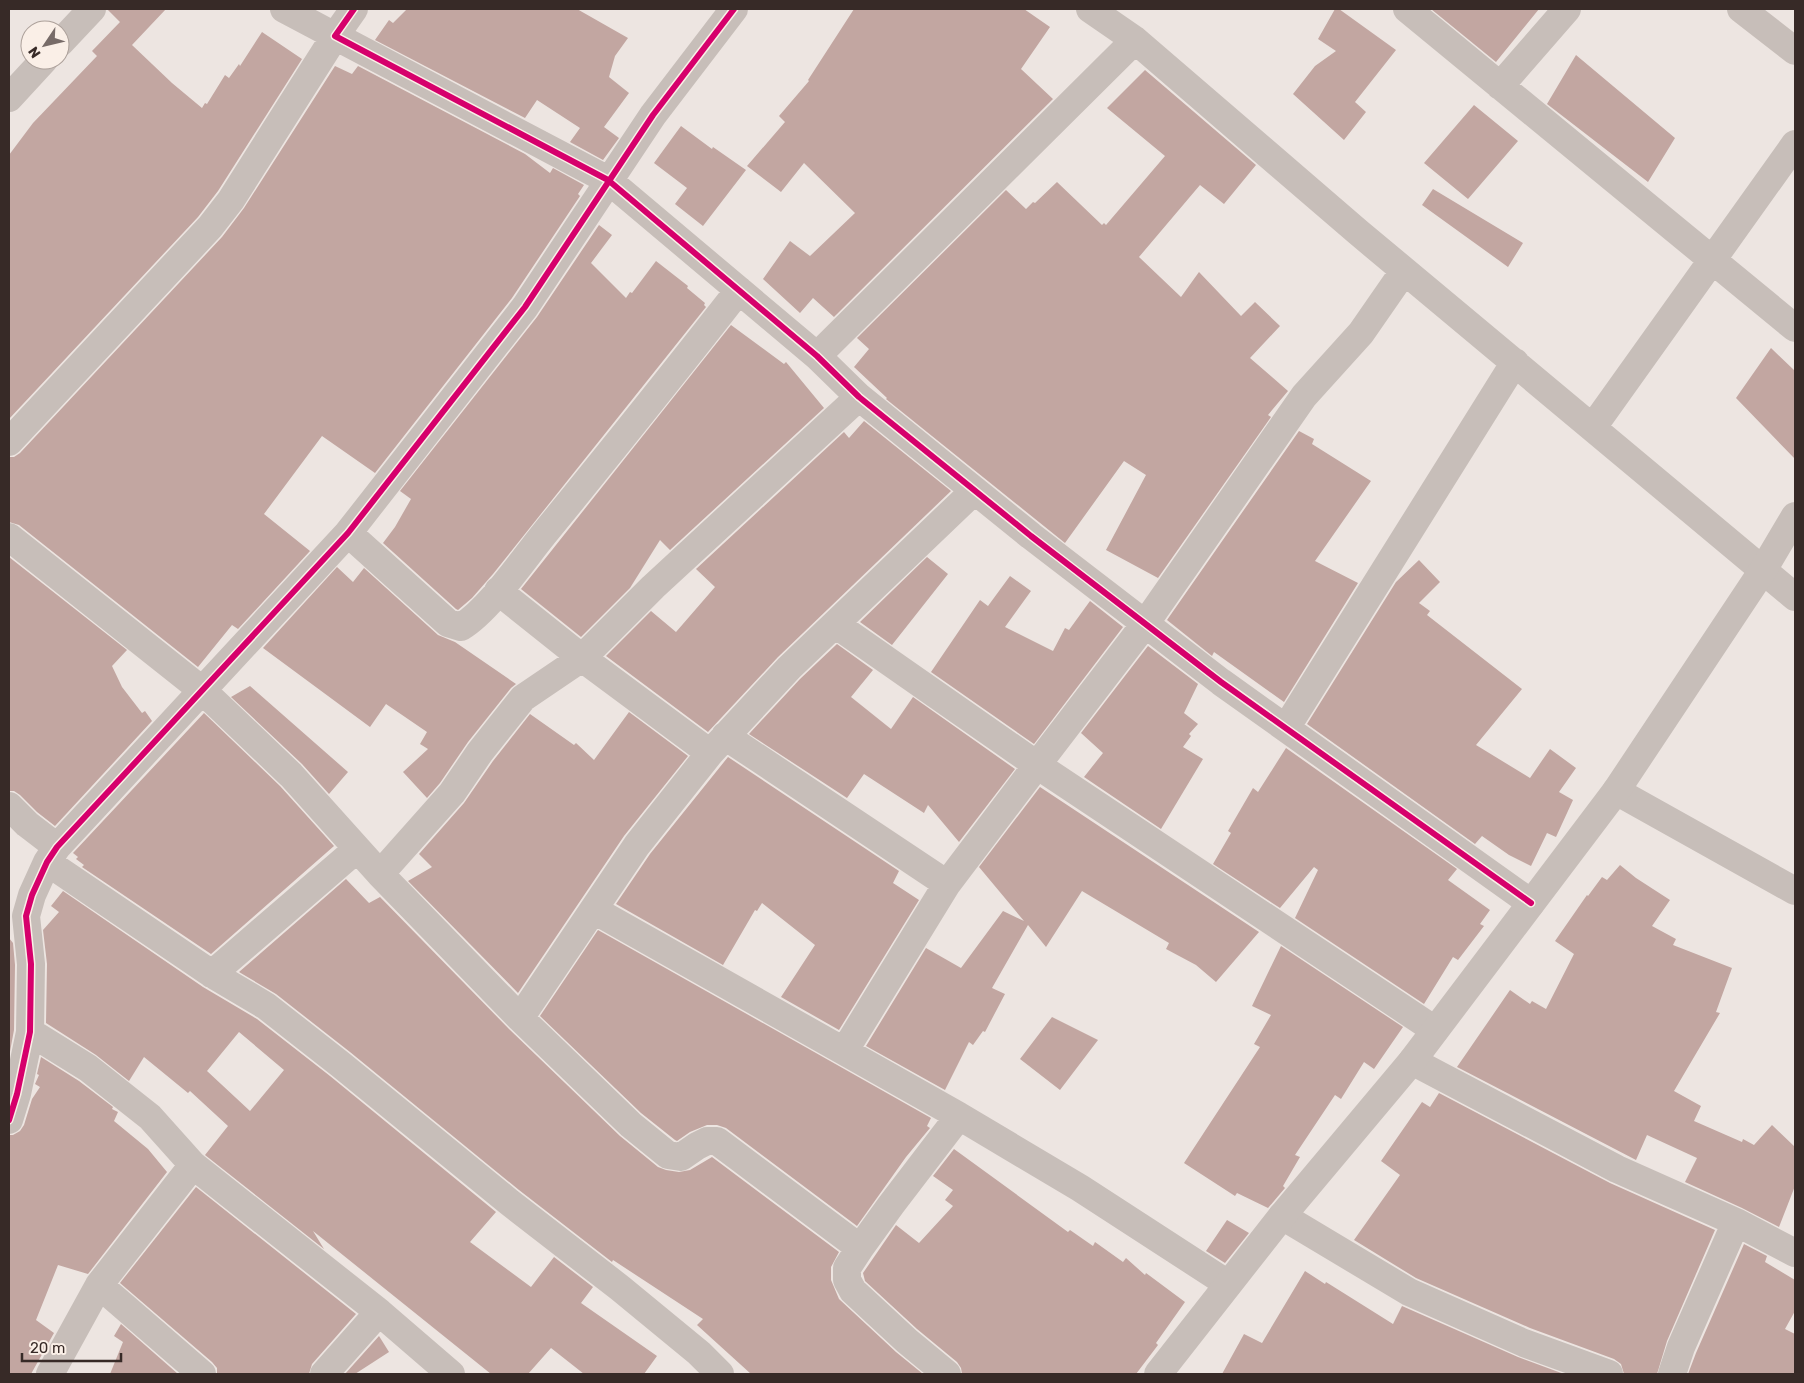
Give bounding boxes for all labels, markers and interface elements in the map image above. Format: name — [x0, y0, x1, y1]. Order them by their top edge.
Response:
north arrow — [20, 20, 70, 70]
text: N — [25, 43, 45, 61]
scale bar — [22, 1330, 121, 1362]
text: 20 m — [30, 1339, 65, 1357]

